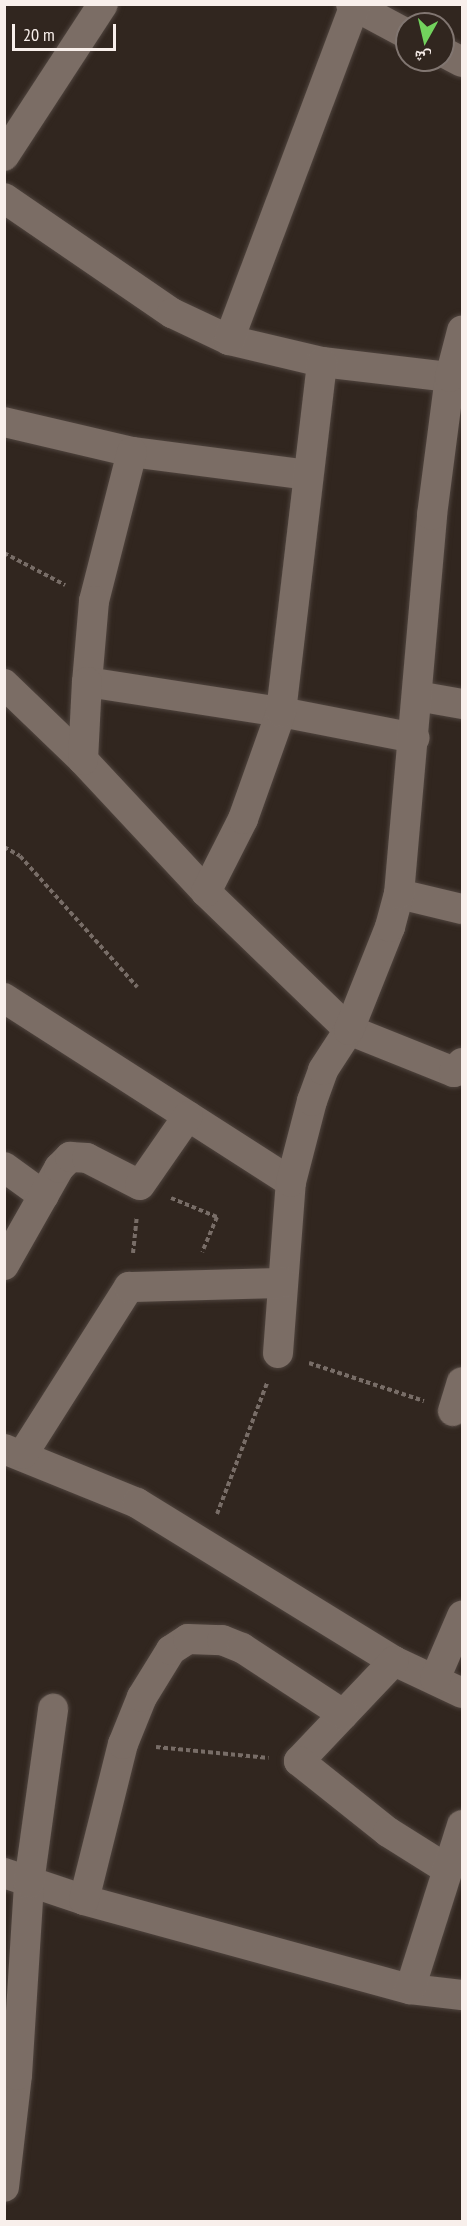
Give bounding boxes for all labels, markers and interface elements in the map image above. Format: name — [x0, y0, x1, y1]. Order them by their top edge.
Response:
scale bar — [15, 12, 118, 50]
north arrow — [395, 12, 455, 72]
text: 20 m — [23, 23, 55, 46]
text: ش — [413, 47, 433, 69]

